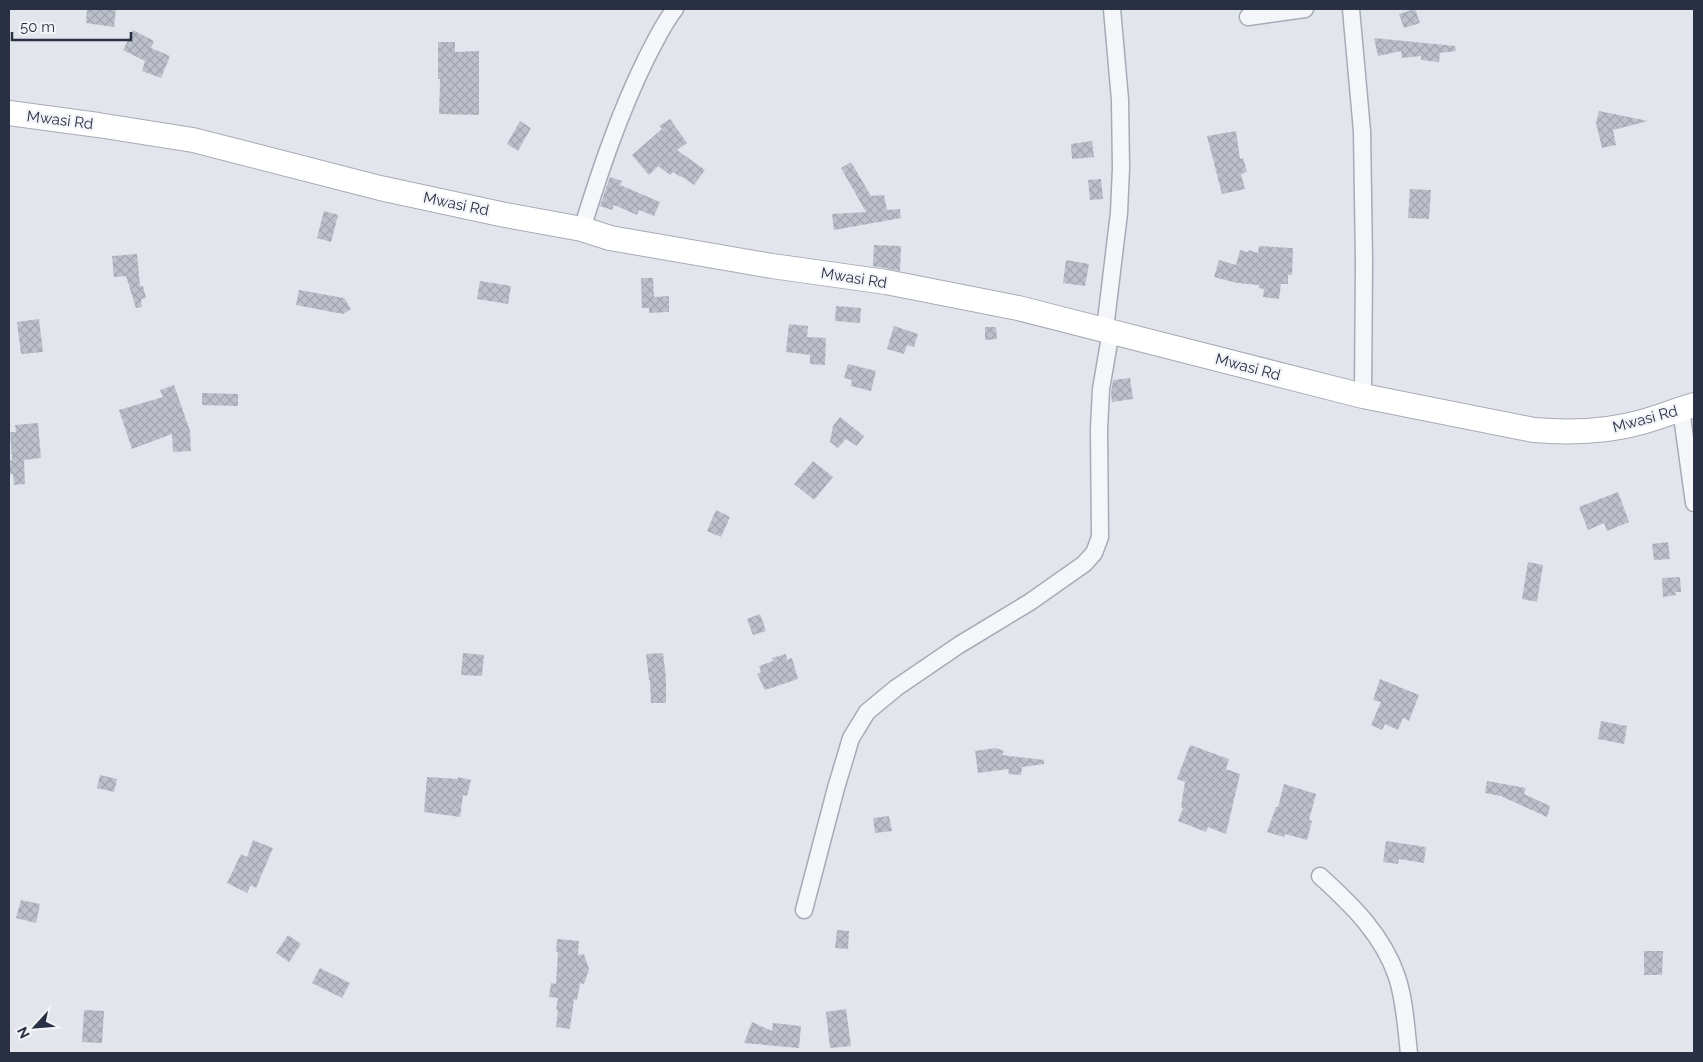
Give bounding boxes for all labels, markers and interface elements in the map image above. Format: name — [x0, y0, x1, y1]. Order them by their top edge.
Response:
scale bar — [12, 10, 131, 42]
text: 50 m — [20, 18, 55, 36]
street label: Mwasi Rd — [26, 107, 94, 133]
street label: Mwasi Rd — [422, 188, 490, 220]
street label: Mwasi Rd — [820, 264, 888, 292]
street label: Mwasi Rd — [1214, 350, 1282, 384]
street label: Mwasi Rd — [1611, 402, 1679, 436]
north arrow — [10, 1002, 60, 1052]
text: N — [14, 1024, 33, 1041]

